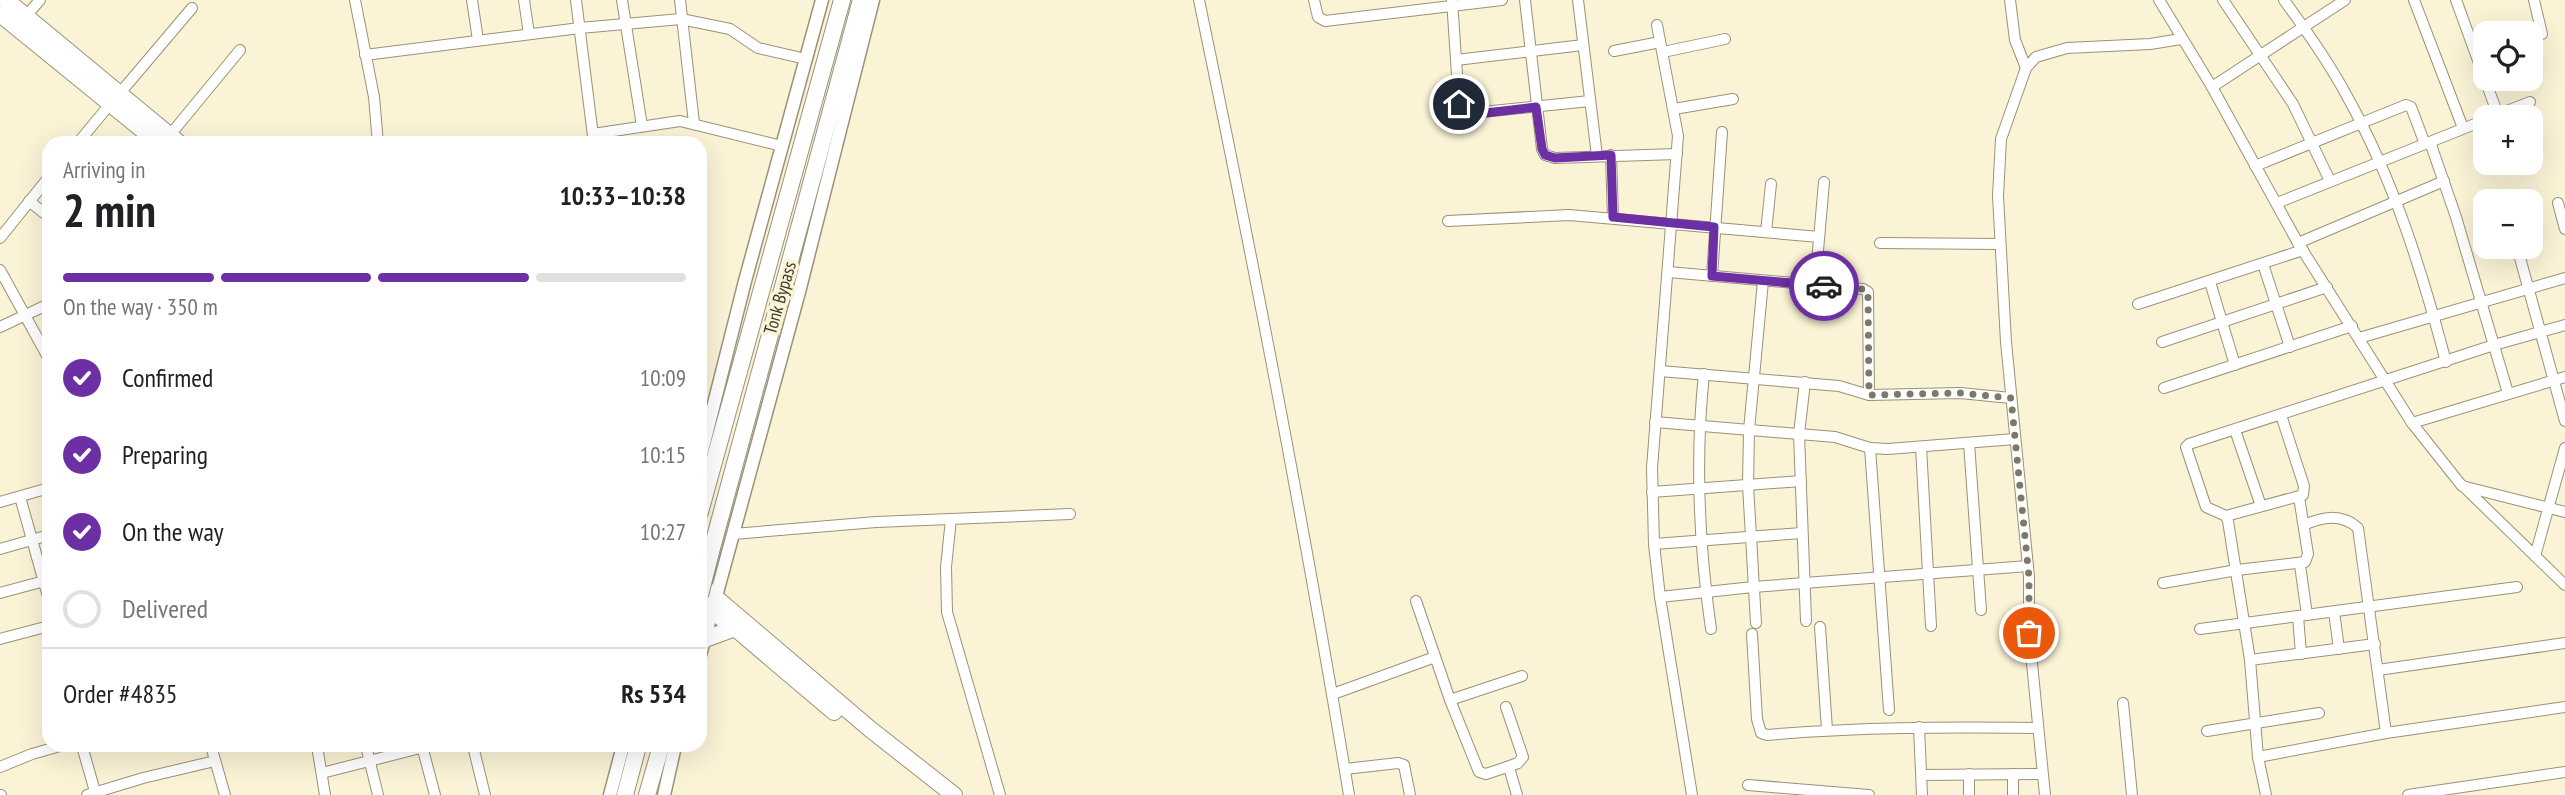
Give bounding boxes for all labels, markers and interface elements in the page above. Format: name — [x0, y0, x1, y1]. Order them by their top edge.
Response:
map controls — [2473, 21, 2543, 259]
button: locate — [2473, 21, 2543, 91]
pin — [1429, 74, 1489, 134]
icon: home — [1440, 85, 1478, 123]
button: + — [2473, 105, 2543, 175]
text: Arriving in — [63, 155, 145, 184]
text: 10:33–10:38 — [559, 179, 686, 212]
text: 2 min — [63, 180, 156, 240]
button: − — [2473, 189, 2543, 259]
courier — [1789, 251, 1859, 321]
street label: Tonk Bypass — [758, 259, 801, 337]
icon: car — [1805, 267, 1843, 305]
text: On the way · 350 m — [63, 292, 218, 321]
icon: check — [63, 359, 101, 397]
text: Confirmed — [122, 361, 213, 394]
text: 10:09 — [640, 363, 686, 392]
icon: check — [63, 436, 101, 474]
text: Preparing — [122, 438, 208, 471]
text: 10:15 — [640, 440, 686, 469]
icon: check — [63, 513, 101, 551]
text: On the way — [122, 515, 224, 548]
text: 10:27 — [640, 517, 686, 546]
text: Delivered — [122, 592, 208, 625]
pin — [1999, 603, 2059, 663]
icon: bag — [2010, 614, 2048, 652]
text: Order #4835 — [63, 677, 178, 710]
text: Rs 534 — [621, 677, 686, 710]

